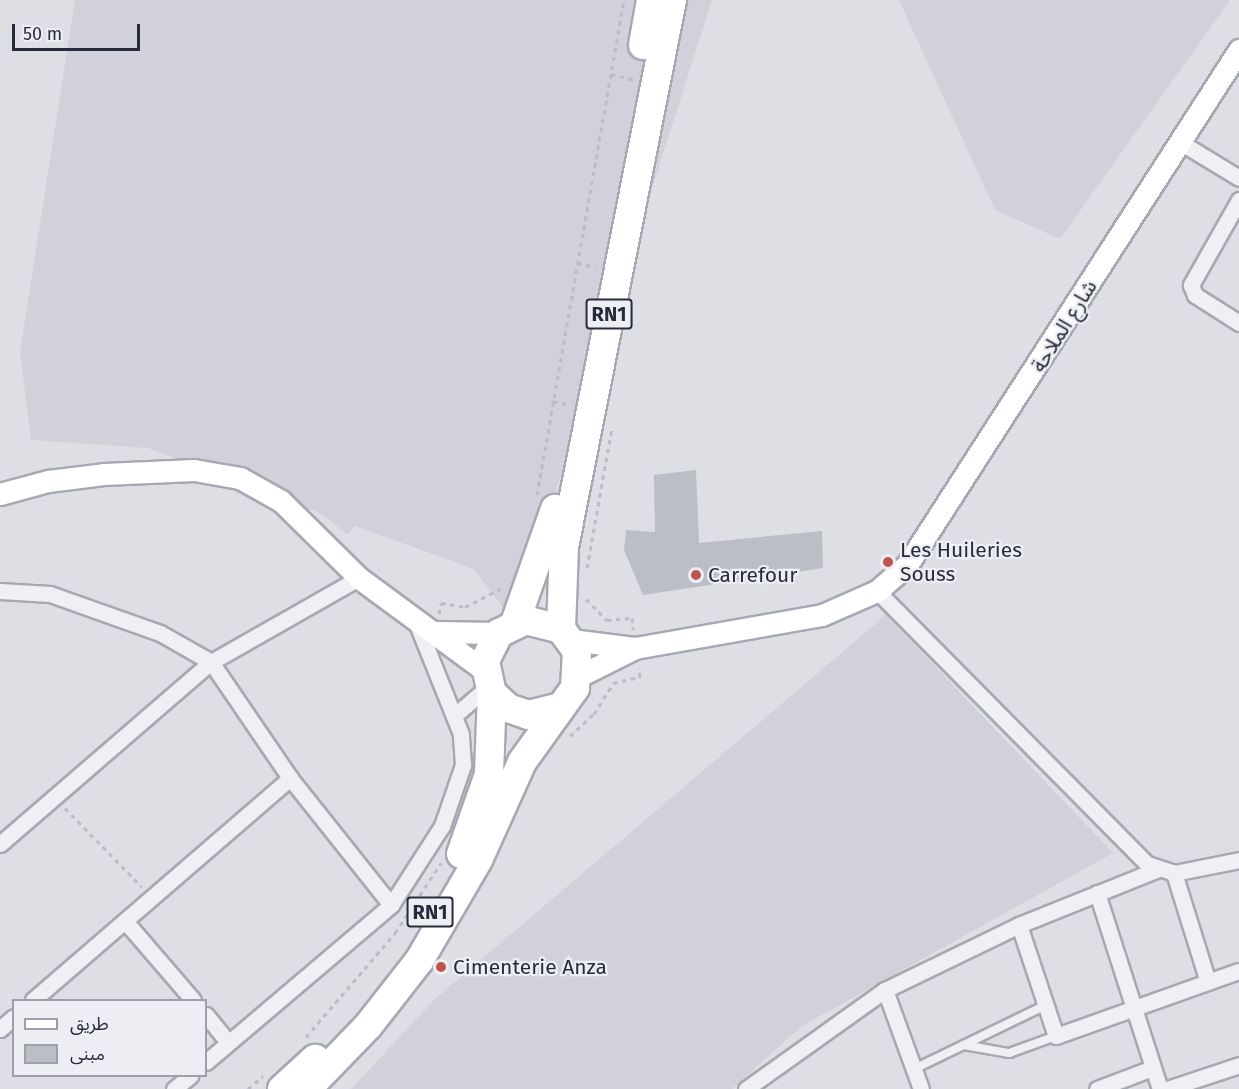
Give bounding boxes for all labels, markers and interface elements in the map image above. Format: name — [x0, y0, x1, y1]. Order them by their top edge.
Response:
scale bar — [15, 12, 142, 50]
text: 50 m — [23, 23, 62, 45]
street label: شارع الملاحة — [1026, 275, 1102, 377]
road number: RN1 — [585, 297, 633, 331]
place label: Les Huileries Souss — [900, 537, 1022, 587]
marker: Les Huileries Souss — [881, 555, 895, 569]
place label: Carrefour — [708, 562, 797, 588]
marker: Carrefour — [689, 568, 703, 582]
road number: RN1 — [406, 895, 454, 929]
place label: Cimenterie Anza — [453, 954, 607, 980]
marker: Cimenterie Anza — [434, 960, 448, 974]
legend — [12, 999, 207, 1077]
text: طريق — [70, 1013, 109, 1035]
text: مبنى — [70, 1043, 105, 1065]

